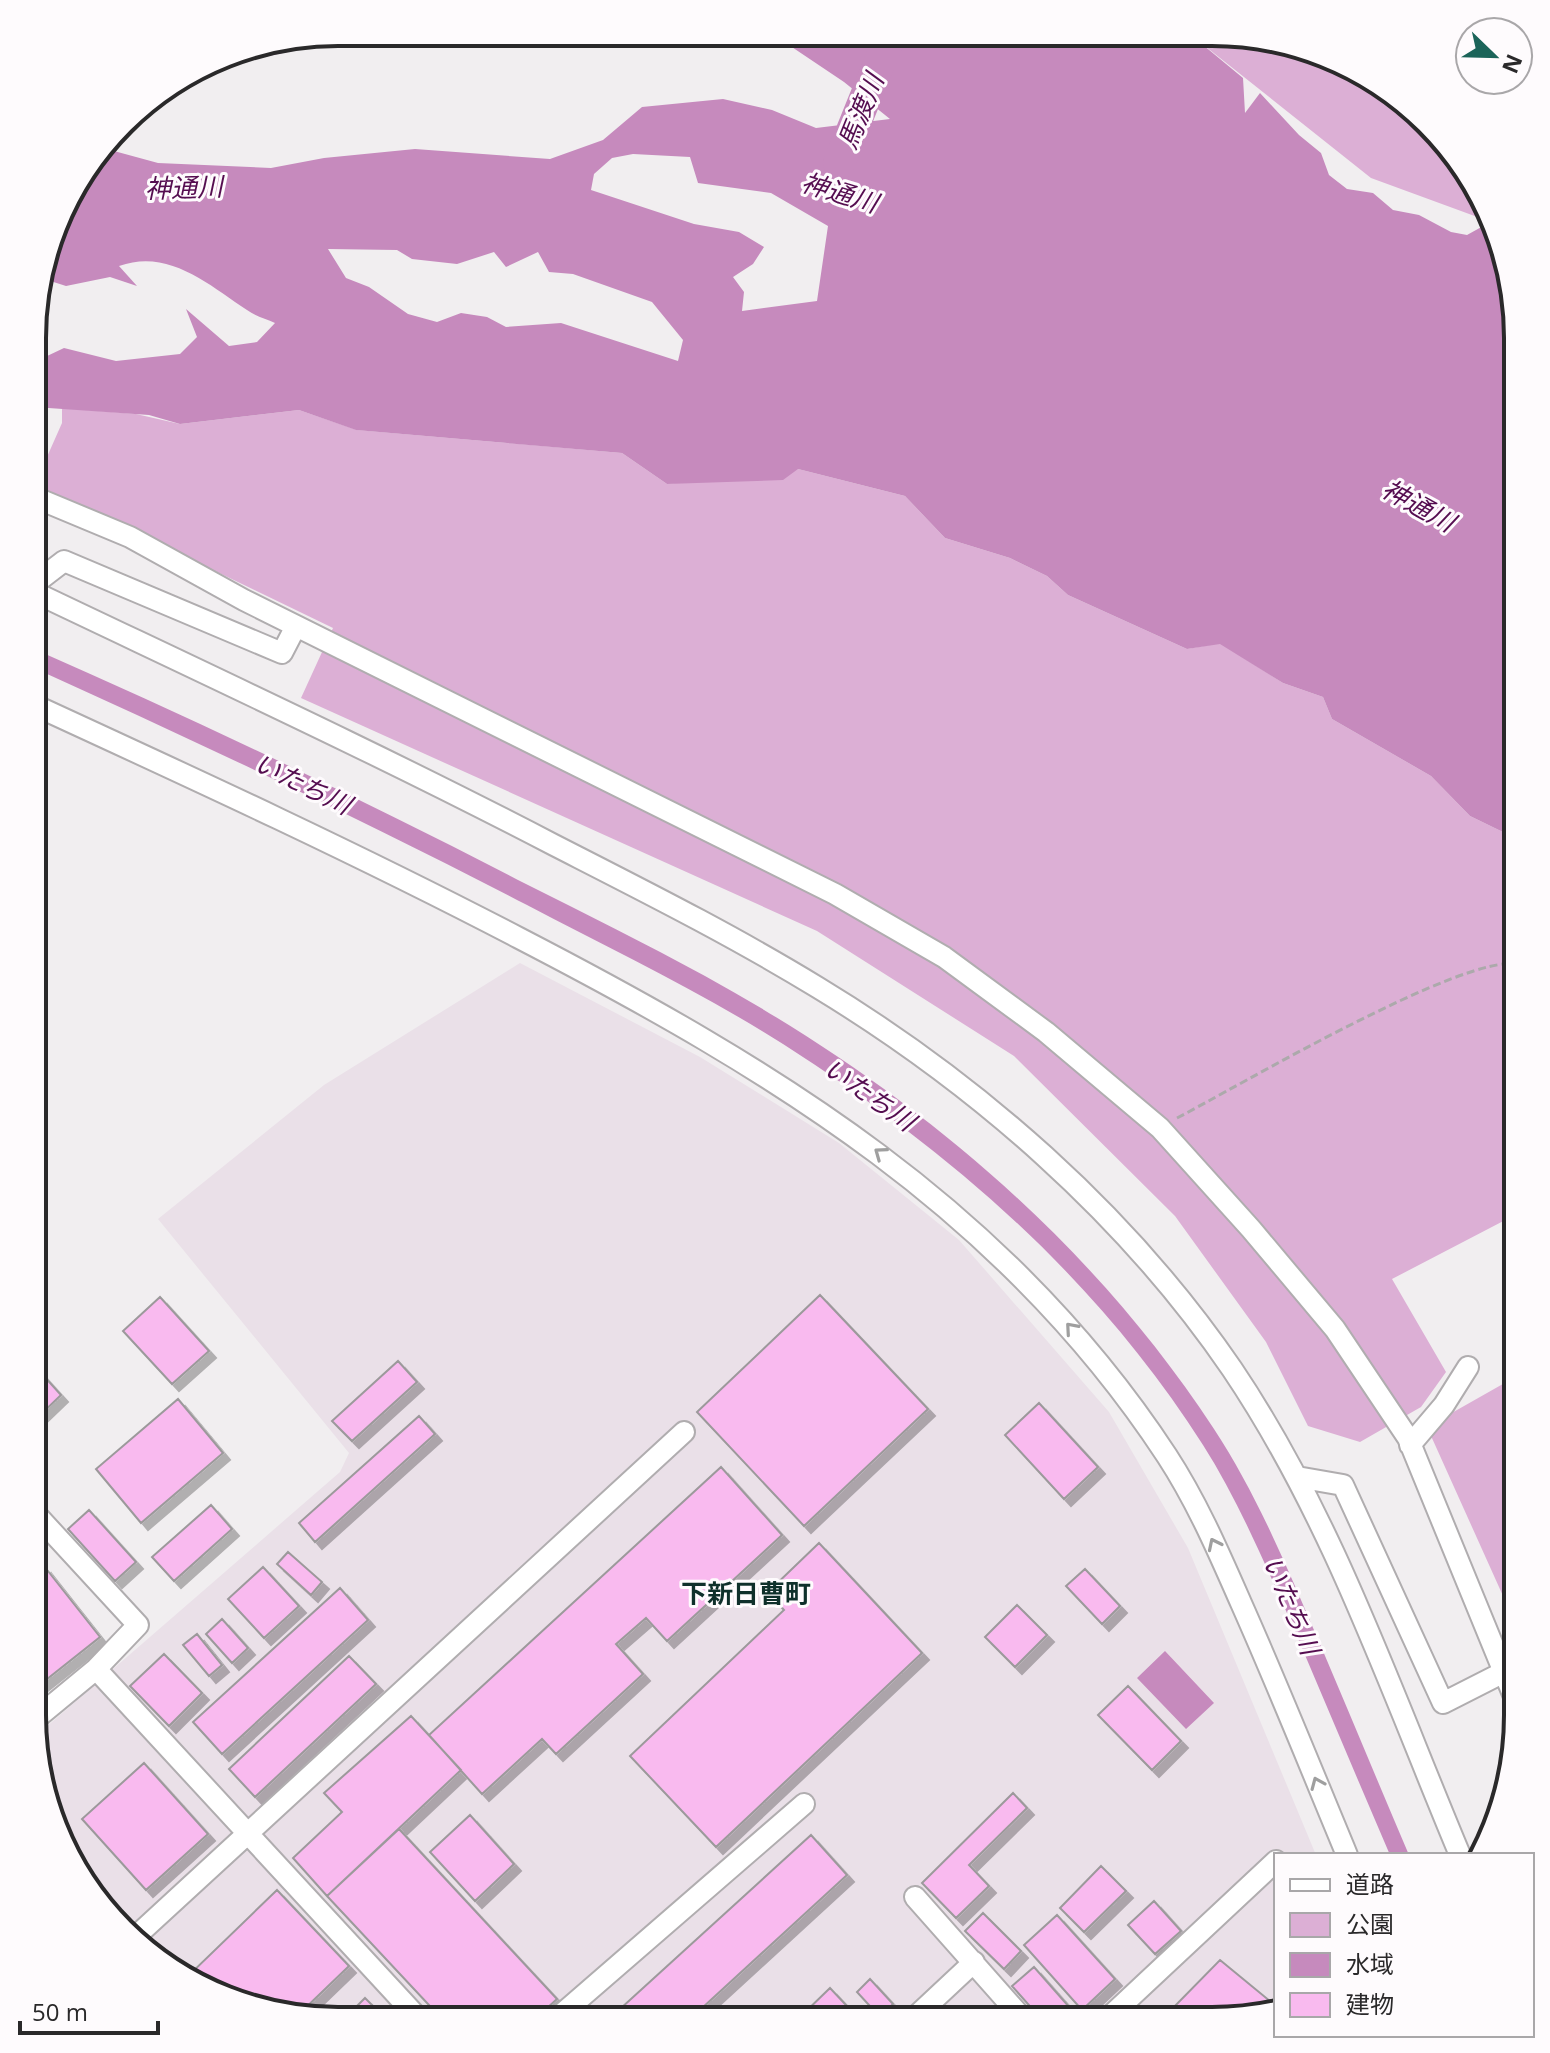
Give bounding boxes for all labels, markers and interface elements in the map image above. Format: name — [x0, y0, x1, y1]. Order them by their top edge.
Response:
north arrow — [1454, 16, 1534, 96]
text: N — [1496, 50, 1531, 78]
water label: 馬渡川 — [829, 65, 892, 154]
water label: 神通川 — [797, 163, 885, 221]
water label: 神通川 — [144, 168, 227, 206]
water label: 神通川 — [1376, 470, 1464, 541]
water label: いたち川 — [248, 744, 360, 823]
water label: いたち川 — [817, 1049, 925, 1140]
one-way arrow — [874, 1149, 888, 1163]
one-way arrow — [1066, 1323, 1081, 1338]
one-way arrow — [1209, 1538, 1224, 1553]
water label: いたち川 — [1255, 1550, 1330, 1663]
district label: 下新日曹町 — [681, 1575, 811, 1611]
one-way arrow — [1311, 1777, 1327, 1791]
legend — [1274, 1853, 1534, 2037]
text: 道路 — [1346, 1867, 1394, 1900]
text: 公園 — [1346, 1907, 1394, 1940]
text: 水域 — [1346, 1947, 1394, 1980]
scale bar — [20, 1985, 158, 2035]
text: 建物 — [1346, 1987, 1394, 2020]
text: 50 m — [32, 1995, 88, 2028]

